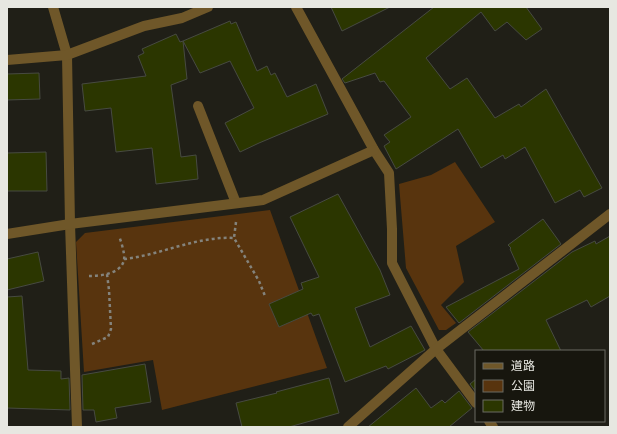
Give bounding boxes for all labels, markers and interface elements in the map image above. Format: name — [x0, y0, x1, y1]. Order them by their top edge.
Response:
legend — [475, 350, 605, 422]
text: 道路 — [511, 359, 535, 373]
text: 公園 — [511, 379, 535, 393]
text: 建物 — [511, 399, 535, 413]

